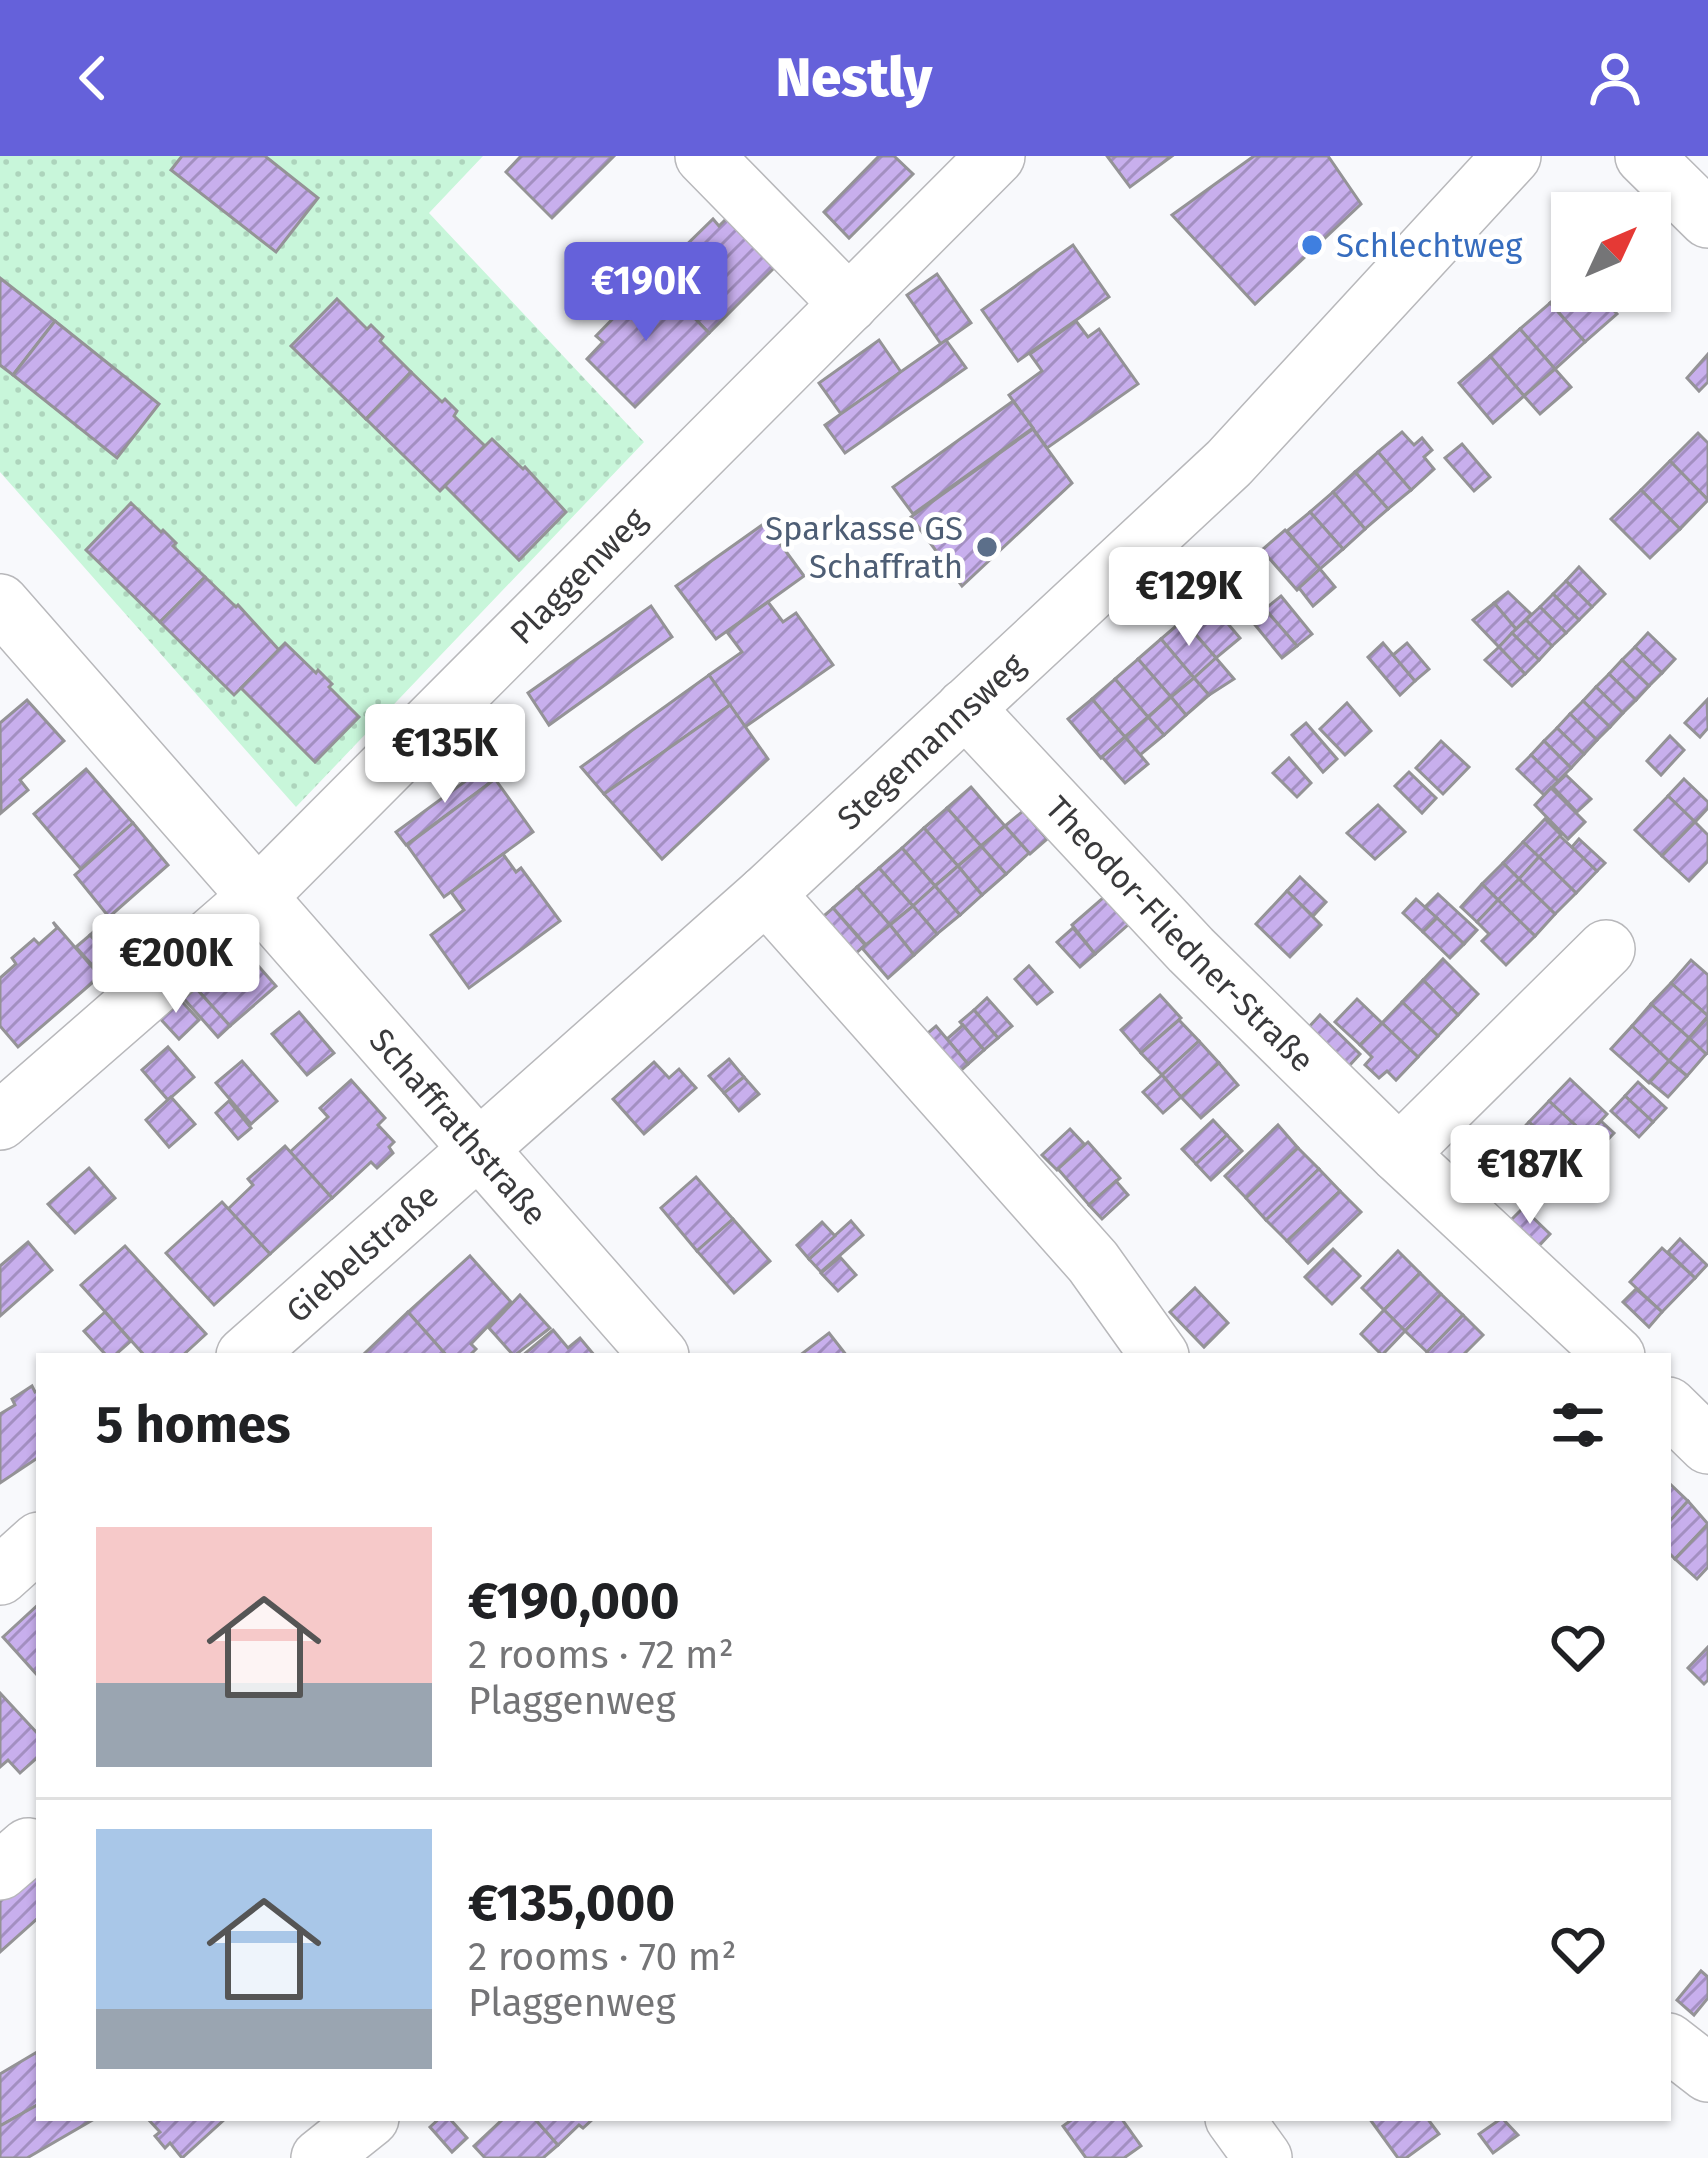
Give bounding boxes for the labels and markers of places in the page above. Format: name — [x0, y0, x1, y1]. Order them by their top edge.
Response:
place label: Schlechtweg — [1336, 226, 1523, 266]
marker: Schlechtweg — [1299, 232, 1325, 258]
pin: €190K — [562, 242, 730, 344]
place label: Sparkasse GS Schaffrath — [765, 509, 963, 587]
marker: Sparkasse GS Schaffrath — [974, 534, 1000, 560]
pin: €129K — [1105, 547, 1273, 649]
pin: €135K — [361, 704, 529, 806]
pin: €200K — [92, 914, 260, 1016]
pin: €187K — [1446, 1125, 1614, 1227]

